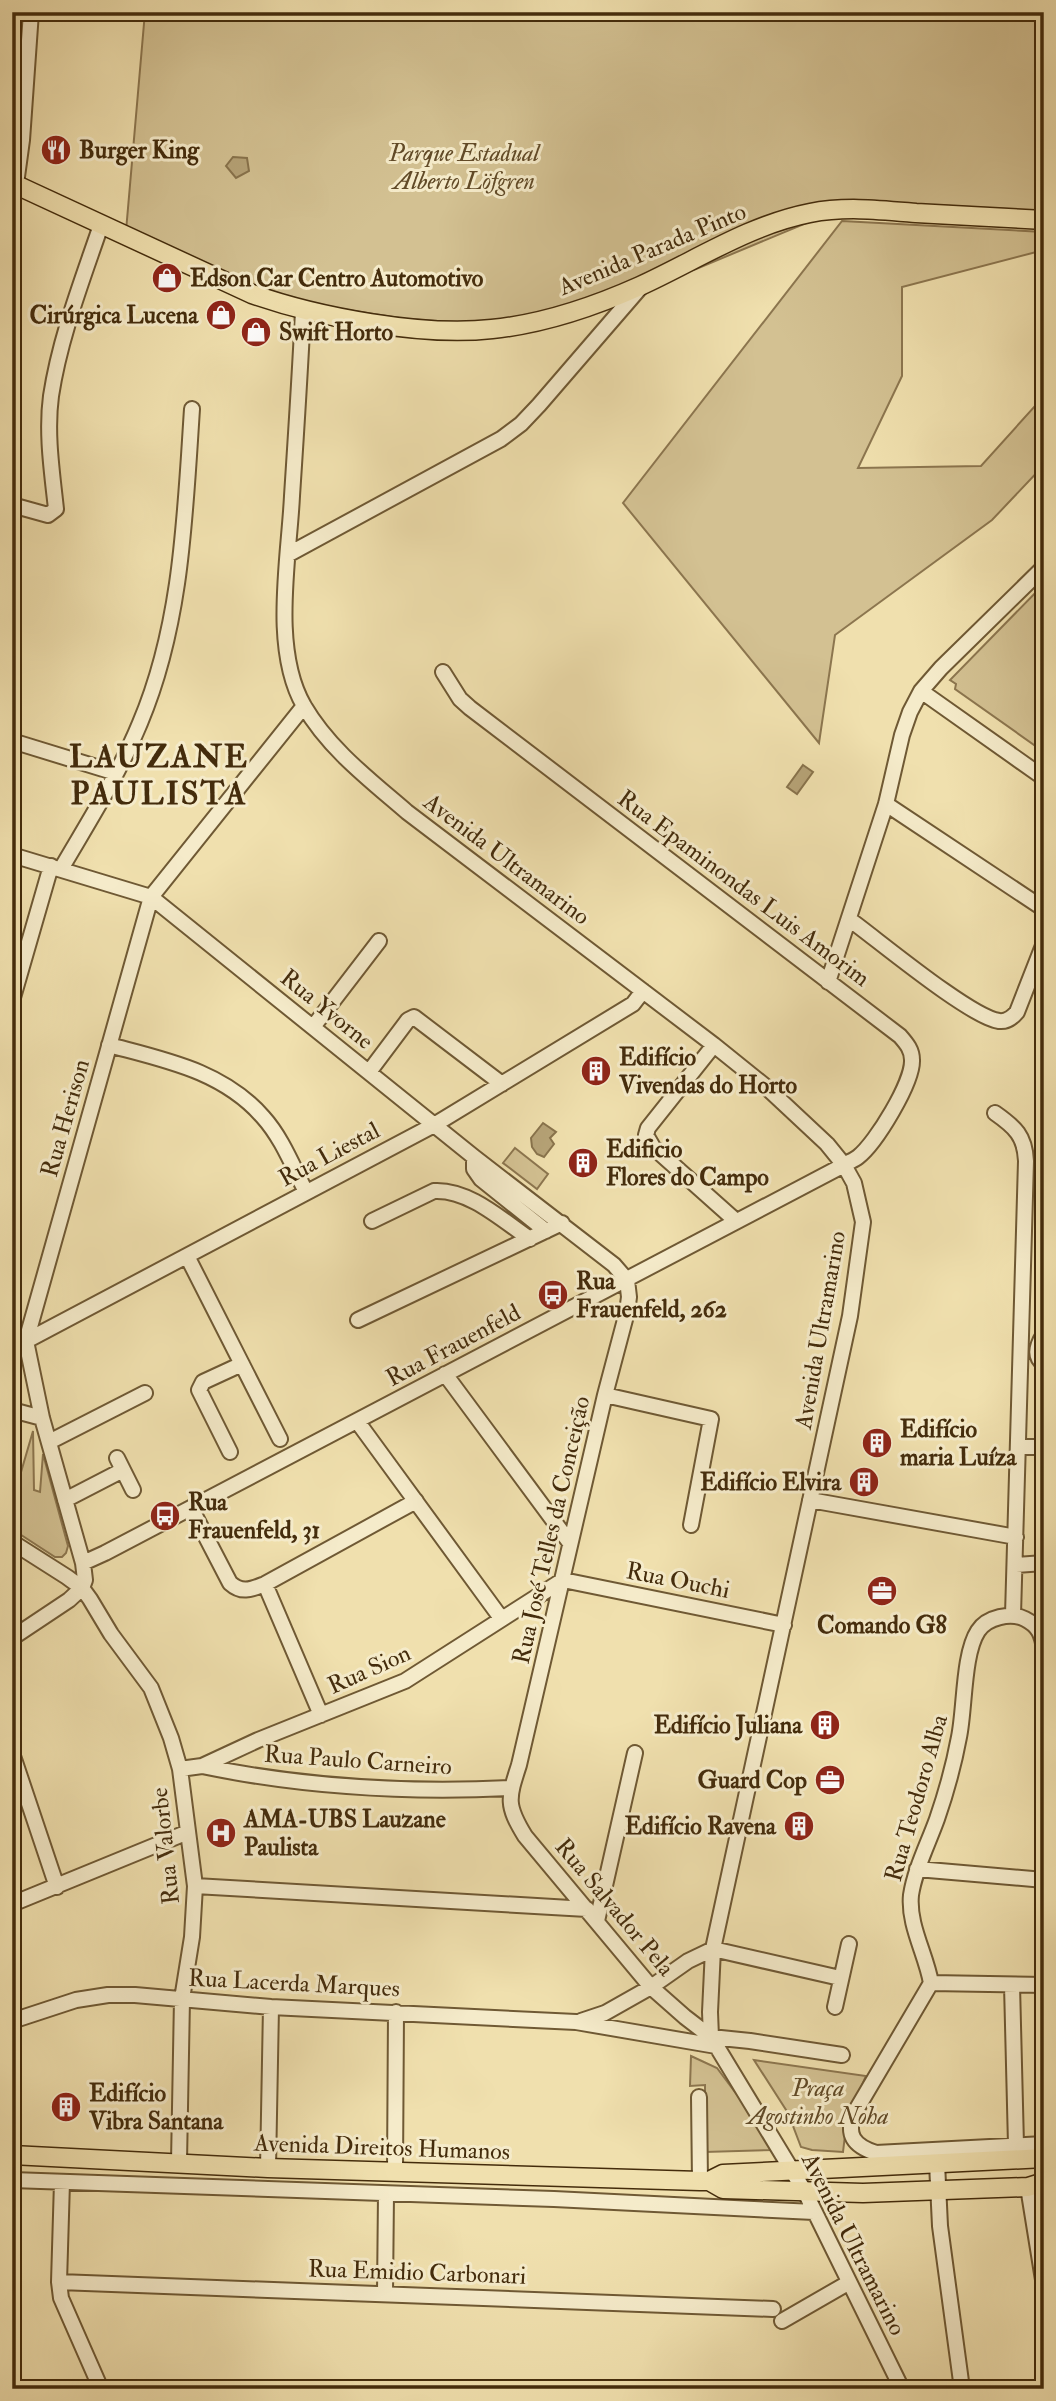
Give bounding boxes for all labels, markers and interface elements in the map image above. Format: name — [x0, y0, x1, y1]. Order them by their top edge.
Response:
restaurant icon: Burger King — [39, 133, 73, 167]
place label: Burger King — [79, 135, 200, 166]
park label: Parque Estadual Alberto Löfgren — [388, 138, 541, 197]
street label: Avenida Parada Pinto — [553, 196, 751, 303]
shop icon: Edson Car Centro Automotivo — [150, 261, 184, 295]
place label: Edson Car Centro Automotivo — [190, 263, 484, 294]
shop icon: Cirúrgica Lucena — [204, 298, 238, 332]
place label: Cirúrgica Lucena — [30, 300, 199, 331]
shop icon: Swift Horto — [239, 315, 273, 349]
place label: Swift Horto — [279, 317, 393, 348]
district label: LAUZANE PAULISTA — [69, 737, 249, 814]
street label: Rua Epaminondas Luis Amorim — [611, 783, 876, 994]
street label: Avenida Ultramarino — [416, 786, 596, 932]
street label: Rua Yvorne — [274, 962, 380, 1057]
place label: Edifício Vivendas do Horto — [618, 1042, 798, 1101]
building icon: Edifício Vivendas do Horto — [579, 1054, 613, 1088]
street label: Rua Herison — [34, 1056, 97, 1181]
street label: Rua Liestal — [273, 1115, 385, 1194]
place label: Edificio Flores do Campo — [606, 1134, 769, 1193]
building icon: Edificio Flores do Campo — [566, 1146, 600, 1180]
street label: Avenida Ultramarino — [788, 1229, 853, 1433]
place label: Rua Frauenfeld, 262 — [576, 1266, 727, 1325]
bus stop icon: Rua Frauenfeld, 262 — [536, 1278, 570, 1312]
street label: Rua Frauenfeld — [381, 1297, 526, 1394]
street label: Rua José Telles da Conceição — [506, 1393, 597, 1667]
place label: Edifício maria Luíza — [900, 1414, 1018, 1473]
building icon: Edifício maria Luíza — [860, 1426, 894, 1460]
building icon: Edifício Elvira — [847, 1465, 881, 1499]
place label: Edifício Elvira — [700, 1467, 842, 1498]
place label: Rua Frauenfeld, 31 — [188, 1487, 320, 1546]
bus stop icon: Rua Frauenfeld, 31 — [148, 1499, 182, 1533]
street label: Rua Ouchi — [623, 1555, 732, 1606]
office icon: Comando G8 — [865, 1574, 899, 1608]
place label: Comando G8 — [817, 1610, 948, 1641]
street label: Rua Sion — [323, 1637, 416, 1701]
building icon: Edifício Juliana — [808, 1708, 842, 1742]
place label: Edifício Juliana — [654, 1710, 803, 1741]
street label: Rua Teodoro Alba — [878, 1710, 955, 1885]
street label: Rua Paulo Carneiro — [263, 1738, 453, 1783]
office icon: Guard Cop — [813, 1763, 847, 1797]
place label: Guard Cop — [698, 1765, 807, 1796]
street label: Rua Valorbe — [144, 1786, 187, 1906]
place label: AMA-UBS Lauzane Paulista — [243, 1804, 446, 1863]
building icon: Edifício Ravena — [782, 1809, 816, 1843]
place label: Edifício Ravena — [625, 1811, 777, 1842]
hospital icon: AMA-UBS Lauzane Paulista — [204, 1816, 238, 1850]
street label: Rua Salvador Pela — [548, 1832, 682, 1983]
street label: Rua Lacerda Marques — [187, 1962, 401, 2005]
park label: Praça Agostinho Noha — [744, 2073, 889, 2132]
place label: Edifício Vibra Santana — [88, 2078, 224, 2137]
building icon: Edifício Vibra Santana — [49, 2090, 83, 2124]
street label: Avenida Direitos Humanos — [252, 2128, 511, 2167]
street label: Avenida Ultramarino — [794, 2147, 913, 2341]
street label: Rua Emidio Carbonari — [307, 2253, 527, 2292]

